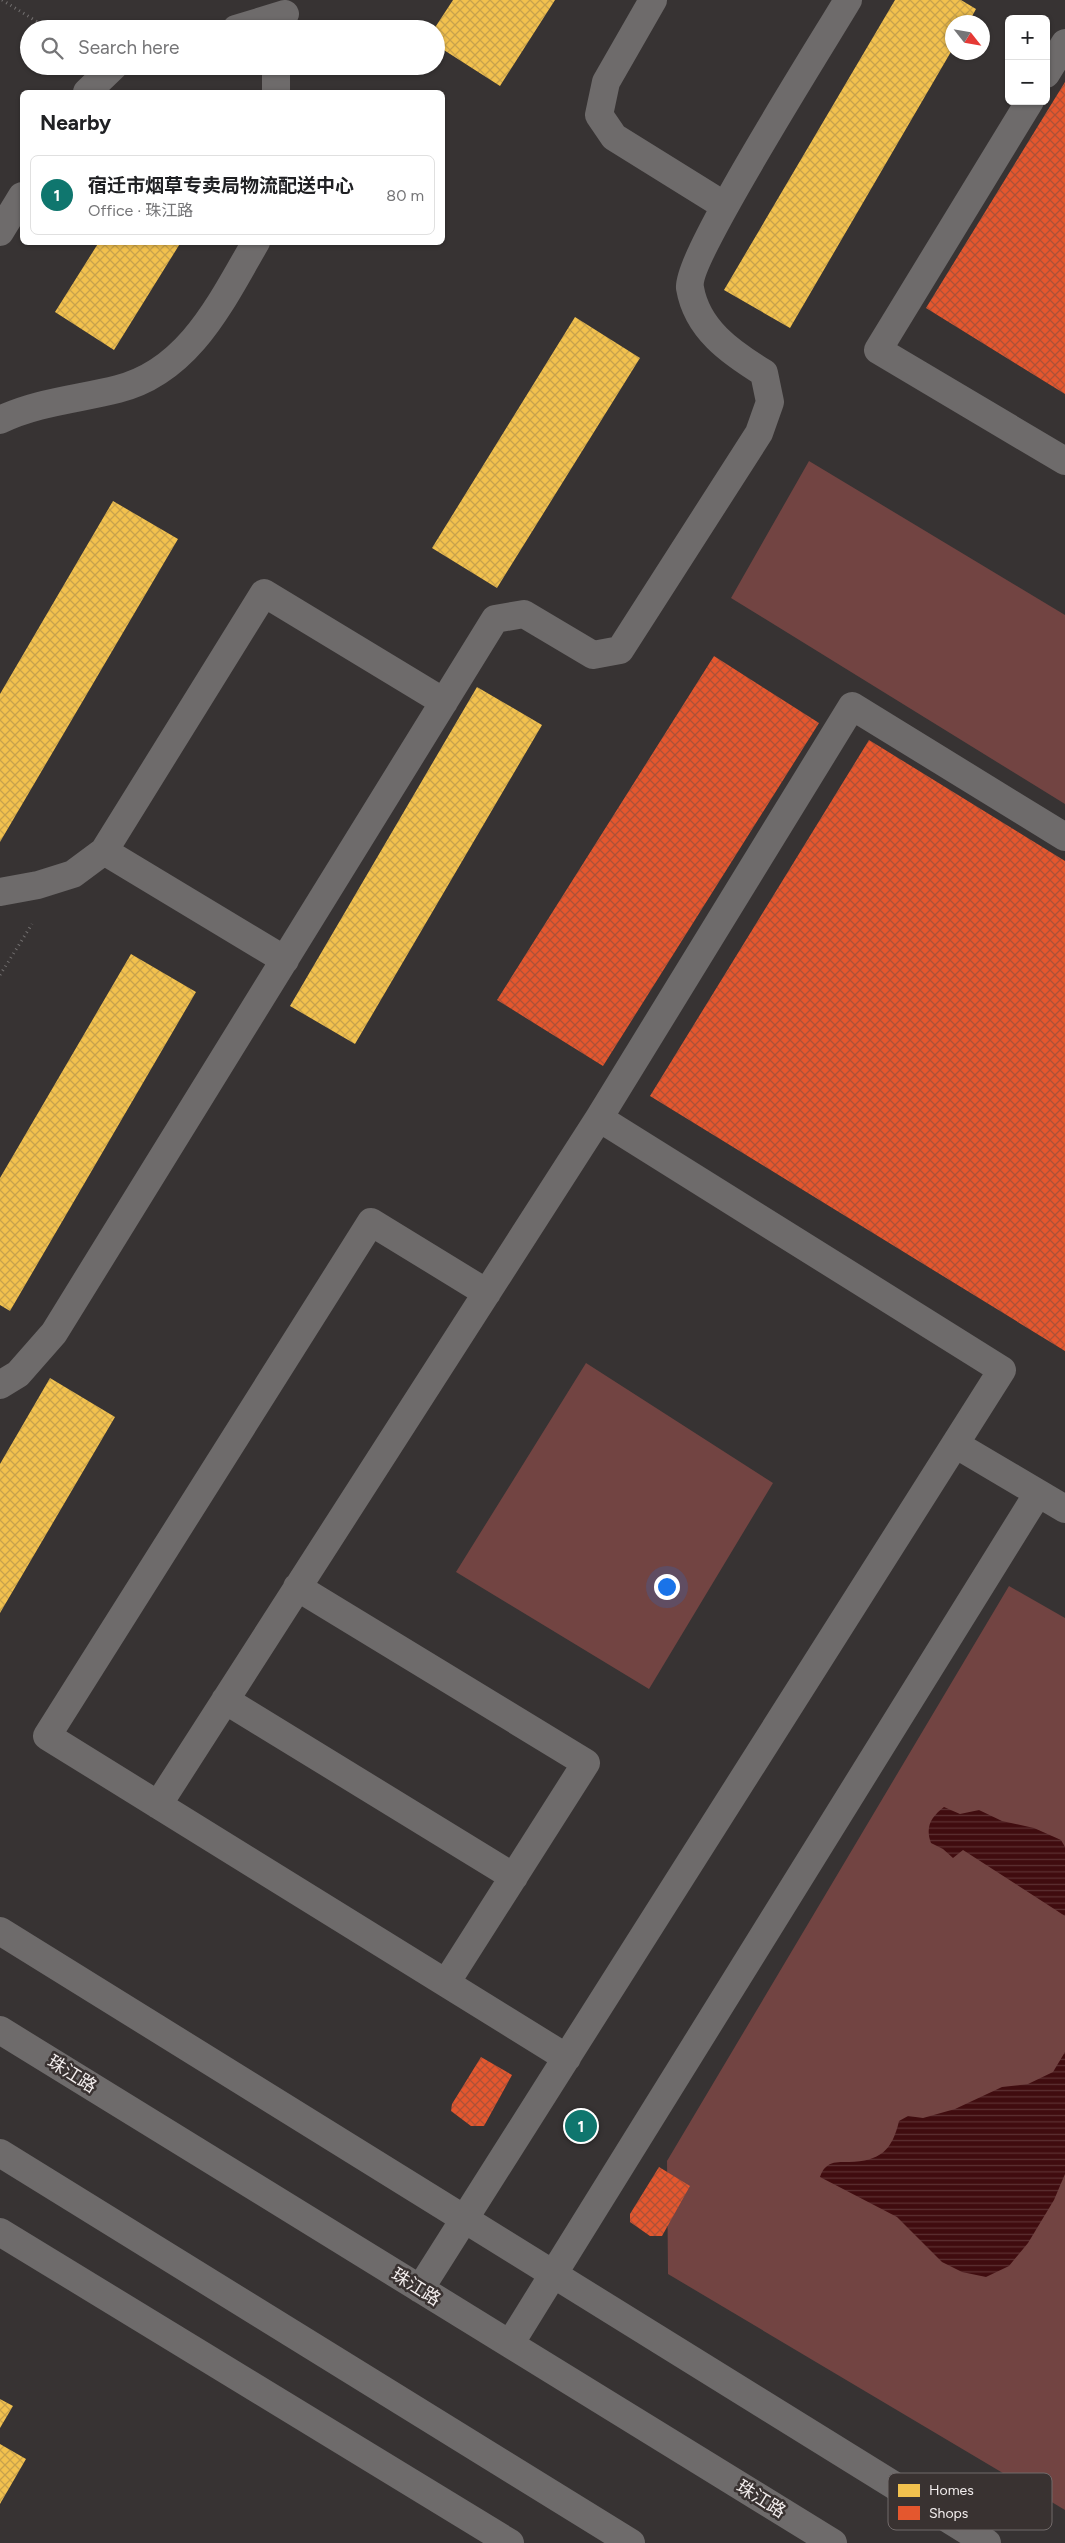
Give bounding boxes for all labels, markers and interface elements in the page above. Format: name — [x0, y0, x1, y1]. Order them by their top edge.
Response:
north arrow — [945, 15, 990, 60]
map controls — [1005, 15, 1050, 105]
button: + — [1005, 15, 1050, 60]
search box — [20, 20, 445, 75]
icon: search — [38, 34, 66, 62]
text: Search here — [78, 36, 180, 59]
button: − — [1005, 60, 1050, 105]
text: Nearby — [40, 110, 111, 135]
text: 宿迁市烟草专卖局物流配送中心 — [88, 174, 354, 197]
text: 1 — [54, 186, 60, 205]
text: 80 m — [386, 186, 424, 205]
text: Office · 珠江路 — [88, 201, 193, 220]
your location — [654, 1574, 680, 1600]
street label: 珠江路 — [43, 2050, 101, 2098]
pin: 1 — [565, 2107, 597, 2145]
street label: 珠江路 — [387, 2263, 445, 2311]
legend — [888, 2473, 1052, 2530]
street label: 珠江路 — [732, 2475, 790, 2523]
text: Homes — [929, 2482, 974, 2499]
text: Shops — [929, 2505, 968, 2522]

